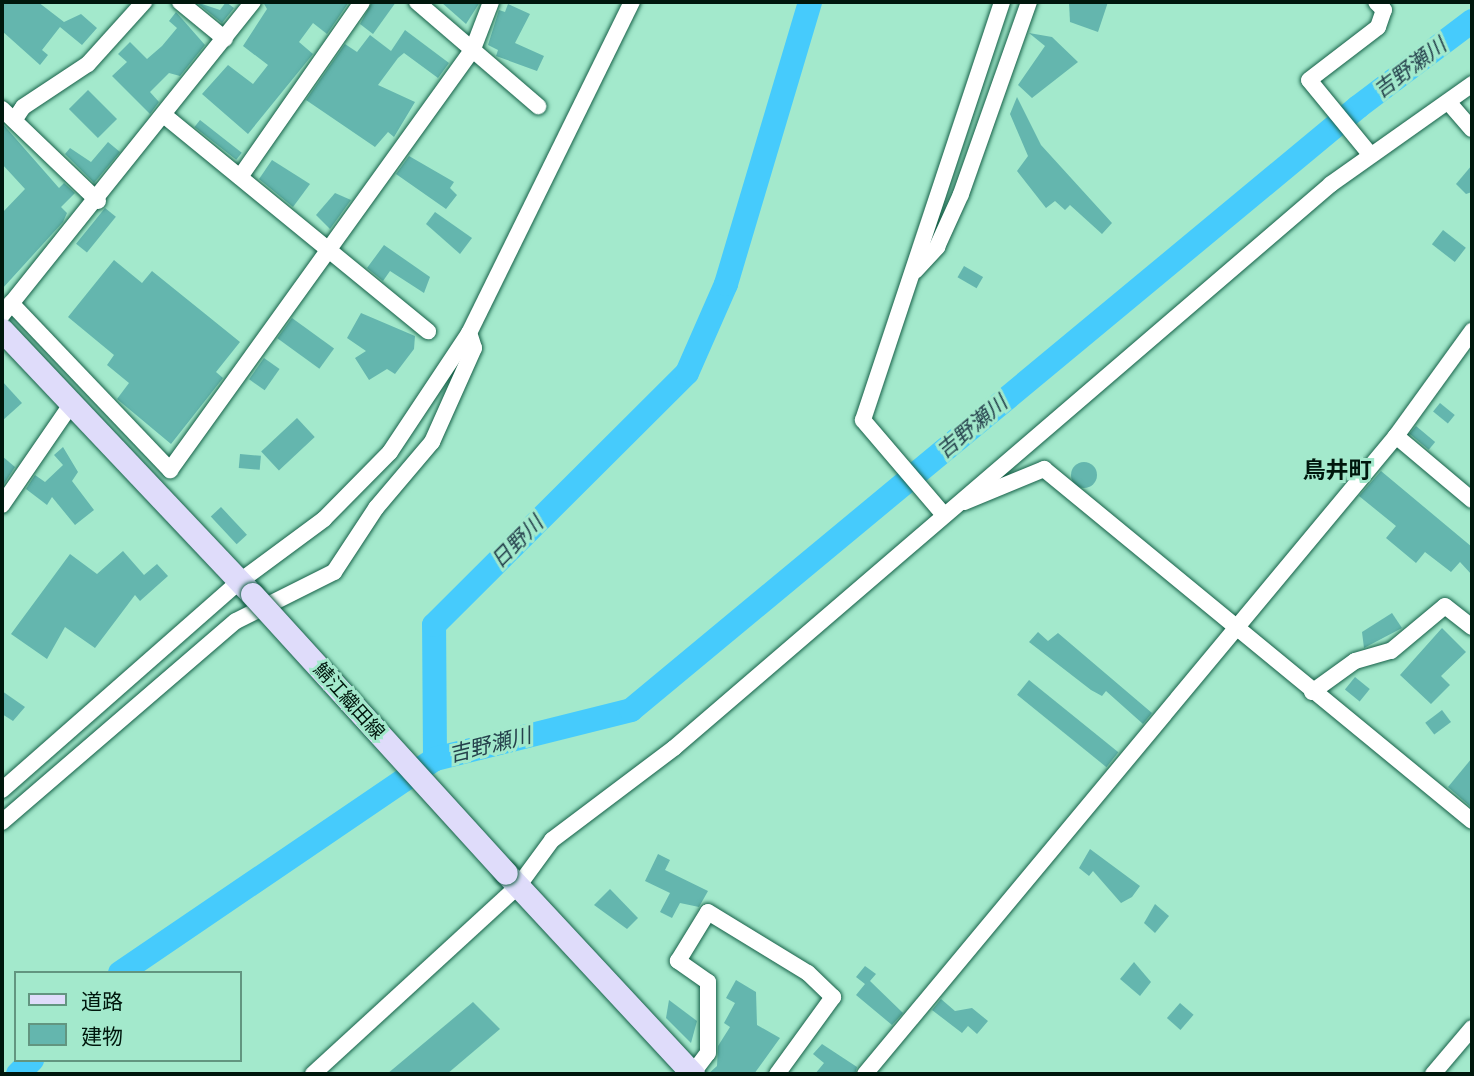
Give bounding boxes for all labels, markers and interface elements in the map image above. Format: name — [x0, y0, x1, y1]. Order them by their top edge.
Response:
water label: 吉野瀬川 — [1369, 33, 1451, 103]
water label: 吉野瀬川 — [932, 390, 1012, 464]
district label: 鳥井町 — [1303, 456, 1371, 484]
water label: 日野川 — [486, 511, 548, 573]
street label: 鯖江織田線 — [309, 658, 389, 744]
water label: 吉野瀬川 — [446, 723, 534, 767]
legend — [14, 971, 242, 1062]
text: 道路 — [81, 989, 123, 1014]
text: 建物 — [81, 1024, 123, 1049]

